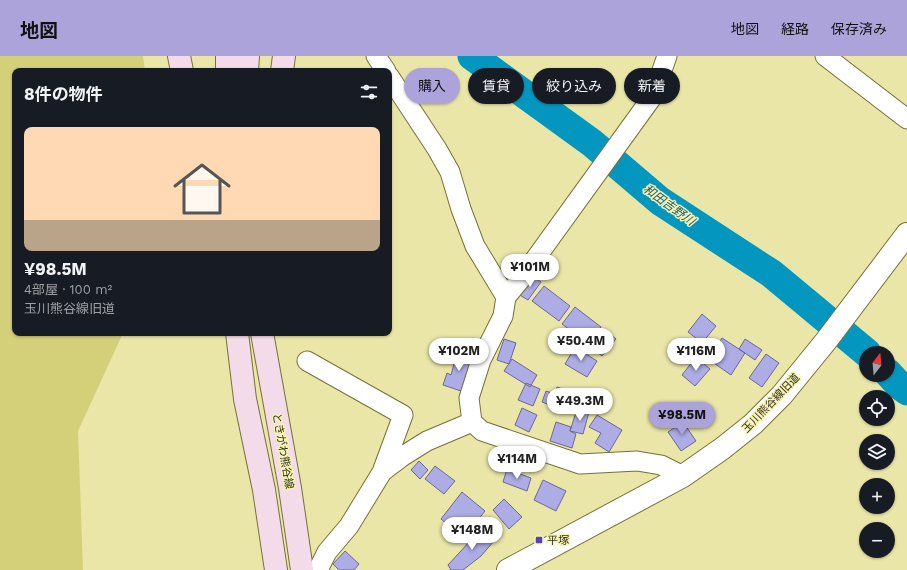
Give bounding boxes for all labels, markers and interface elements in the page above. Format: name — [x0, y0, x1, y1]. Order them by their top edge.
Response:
text: 地図 — [20, 19, 58, 42]
text: 地図 — [731, 21, 759, 37]
text: 経路 — [781, 21, 809, 37]
text: 保存済み — [831, 21, 887, 37]
chip: 購入 — [404, 68, 460, 104]
chip: 賃貸 — [468, 68, 524, 104]
chip: 絞り込み — [532, 68, 616, 104]
chip: 新着 — [624, 68, 680, 104]
icon: filters — [358, 81, 380, 103]
text: 8件の物件 — [24, 84, 103, 104]
icon: home — [166, 153, 238, 225]
water label: 和田吉野川 — [641, 182, 699, 229]
pin: ¥101M — [502, 254, 558, 288]
text: ¥98.5M — [24, 259, 87, 279]
text: ¥101M — [510, 259, 550, 274]
text: 4部屋 · 100 m² — [24, 282, 112, 297]
text: 玉川熊谷線旧道 — [24, 301, 115, 316]
pin: ¥50.4M — [548, 328, 614, 362]
text: ¥50.4M — [557, 333, 605, 348]
pin: ¥102M — [431, 338, 487, 372]
pin: ¥116M — [668, 338, 724, 372]
text: ¥102M — [438, 343, 480, 358]
text: ¥116M — [676, 343, 716, 358]
north arrow — [859, 346, 895, 382]
map controls — [859, 346, 895, 558]
street label: 玉川熊谷線旧道 — [740, 371, 802, 435]
pin: ¥49.3M — [547, 388, 613, 422]
button: locate — [859, 390, 895, 426]
text: ¥49.3M — [556, 393, 604, 408]
pin: ¥98.5M — [649, 402, 715, 436]
text: ¥98.5M — [658, 407, 706, 422]
street label: ときがわ熊谷線 — [270, 412, 296, 490]
button: layers — [859, 434, 895, 470]
pin: ¥114M — [489, 446, 545, 480]
text: ¥114M — [497, 451, 537, 466]
button: + — [859, 478, 895, 514]
pin: ¥148M — [444, 517, 500, 551]
text: ¥148M — [451, 522, 493, 537]
button: − — [859, 522, 895, 558]
place label: 平塚 — [547, 534, 569, 547]
marker: 平塚 — [534, 535, 544, 545]

